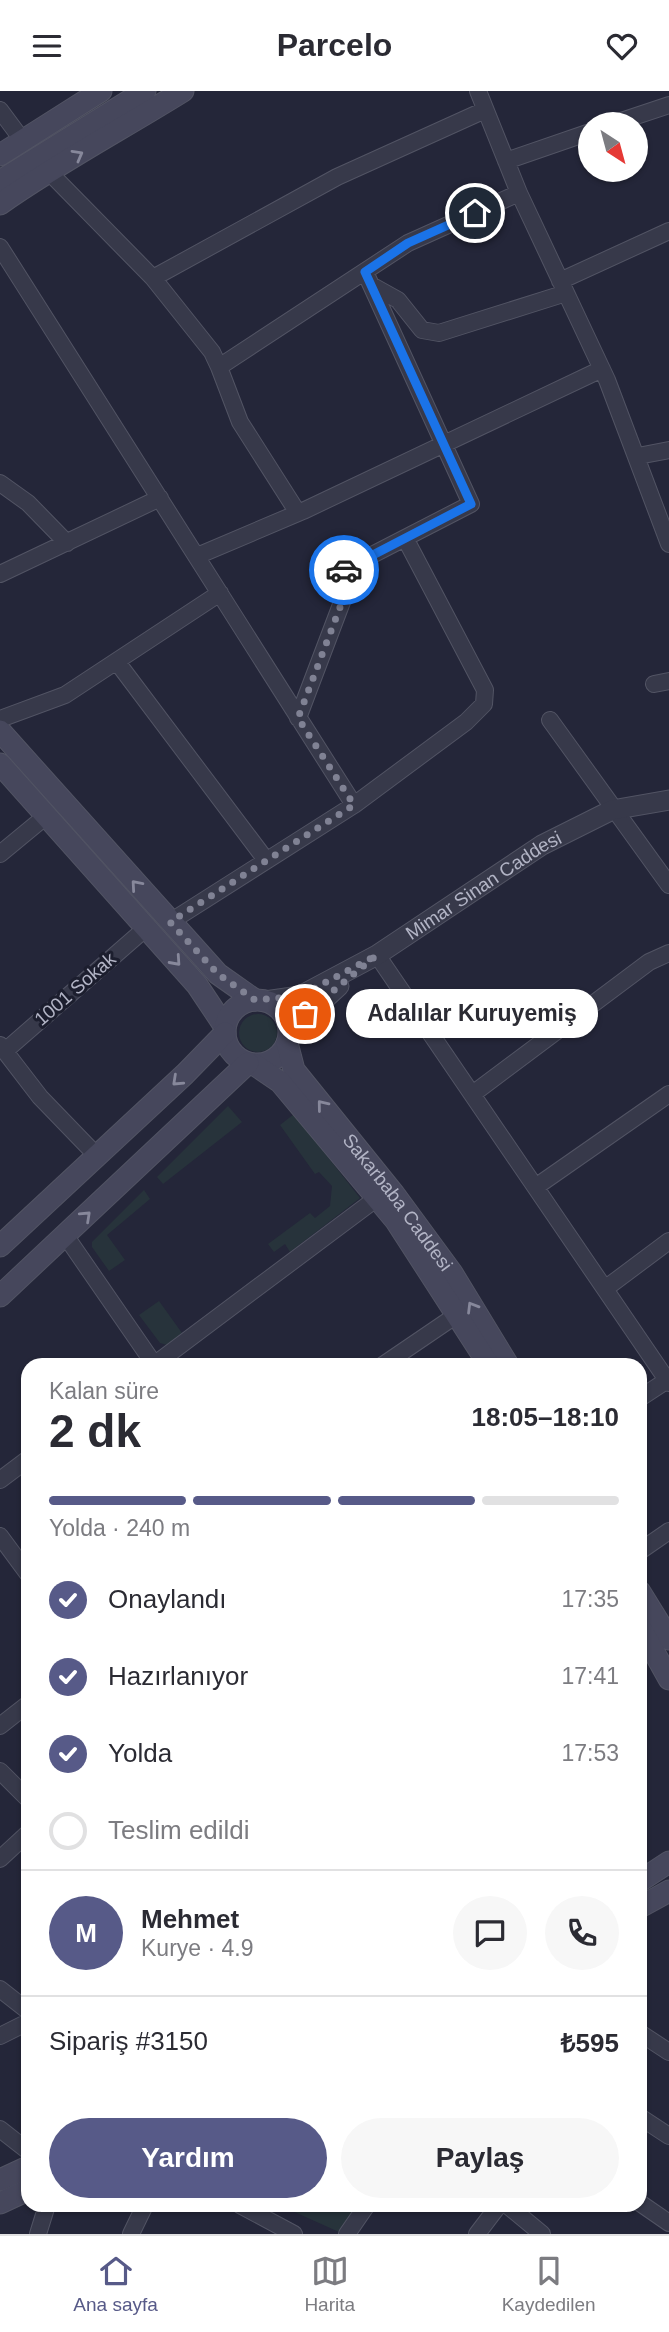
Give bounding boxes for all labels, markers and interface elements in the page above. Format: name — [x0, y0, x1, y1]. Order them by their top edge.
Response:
icon: menu — [28, 27, 66, 65]
text: Parcelo — [277, 27, 392, 63]
icon: heart — [603, 27, 641, 65]
north arrow — [578, 112, 648, 182]
map controls — [578, 112, 648, 182]
one-way arrow — [71, 150, 83, 163]
pin — [445, 183, 505, 243]
icon: home — [456, 194, 494, 232]
courier — [309, 535, 379, 605]
icon: car — [325, 551, 363, 589]
street label: Mimar Sinan Caddesi — [402, 827, 565, 943]
one-way arrow — [132, 880, 144, 893]
street label: 1001 Sokak — [30, 948, 120, 1030]
one-way arrow — [168, 953, 180, 966]
pin — [275, 984, 335, 1044]
callout: Adalılar Kuruyemiş — [347, 989, 599, 1039]
icon: bag — [286, 995, 324, 1033]
text: Adalılar Kuruyemiş — [367, 1000, 577, 1026]
one-way arrow — [172, 1073, 185, 1086]
one-way arrow — [318, 1100, 330, 1113]
street label: Sakarbaba Caddesi — [339, 1129, 457, 1275]
one-way arrow — [78, 1211, 91, 1224]
one-way arrow — [468, 1301, 481, 1314]
text: Kalan süre — [49, 1378, 159, 1404]
text: 18:05–18:10 — [472, 1402, 619, 1432]
text: 2 dk — [49, 1405, 141, 1457]
text: Yolda · 240 m — [49, 1515, 190, 1541]
icon: check — [49, 1581, 87, 1619]
text: Onaylandı — [108, 1584, 227, 1614]
text: 17:35 — [561, 1586, 619, 1612]
icon: check — [49, 1658, 87, 1696]
text: Hazırlanıyor — [108, 1661, 248, 1691]
text: 17:41 — [561, 1663, 619, 1689]
icon: check — [49, 1735, 87, 1773]
text: Yolda — [108, 1738, 172, 1768]
text: 17:53 — [561, 1740, 619, 1766]
text: Teslim edildi — [108, 1815, 250, 1845]
button: chat — [453, 1896, 527, 1970]
button: phone — [545, 1896, 619, 1970]
text: Mehmet — [141, 1904, 239, 1934]
text: M — [75, 1918, 97, 1948]
text: Kurye · 4.9 — [141, 1935, 254, 1961]
text: Sipariş #3150 — [49, 2026, 208, 2056]
text: ₺595 — [561, 2028, 619, 2058]
button: Yardım — [49, 2118, 327, 2198]
button: Paylaş — [341, 2118, 619, 2198]
tab: Ana sayfa — [73, 2252, 158, 2316]
tab: Harita — [304, 2252, 355, 2316]
tab: Kaydedilen — [502, 2252, 596, 2316]

